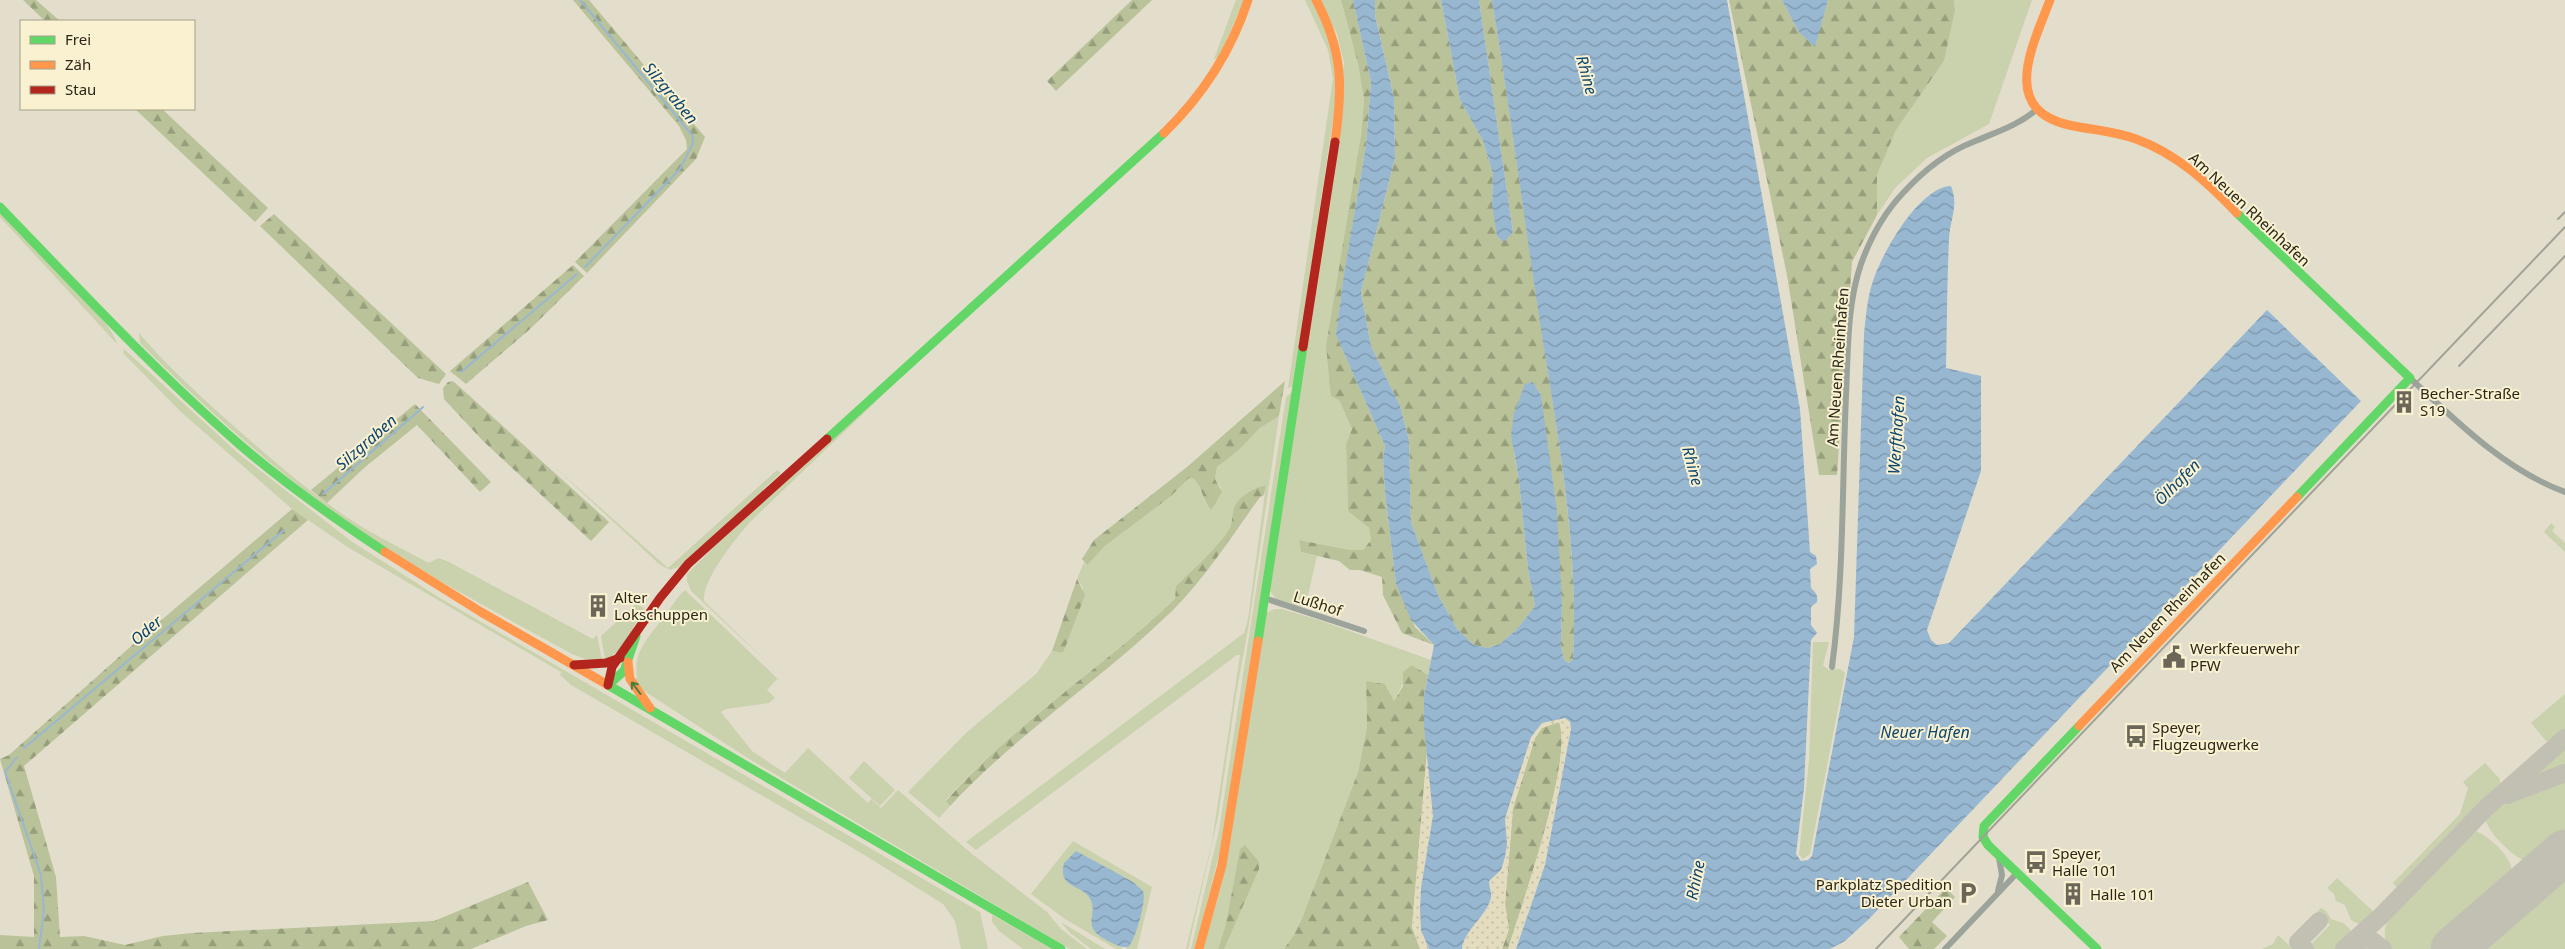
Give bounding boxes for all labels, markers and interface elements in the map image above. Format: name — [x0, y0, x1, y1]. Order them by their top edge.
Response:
legend — [20, 20, 195, 110]
text: Frei — [65, 29, 91, 49]
water label: Rhine — [1571, 53, 1603, 97]
text: Zäh — [65, 54, 91, 74]
water label: Silzgraben — [639, 57, 703, 129]
text: Stau — [65, 79, 96, 99]
street label: Am Neuen Rheinhafen — [2185, 147, 2315, 271]
street label: Am Neuen Rheinhafen — [1821, 287, 1853, 447]
place label: Becher-Straße S19 — [2420, 383, 2520, 420]
building icon: Becher-Straße S19 — [2391, 389, 2417, 415]
water label: Werfthafen — [1882, 395, 1910, 475]
water label: Silzgraben — [331, 409, 401, 475]
water label: Rhine — [1677, 444, 1709, 488]
water label: Ölhafen — [2149, 454, 2205, 510]
street label: Am Neuen Rheinhafen — [2105, 548, 2229, 676]
street label: Lußhof — [1291, 586, 1346, 621]
place label: Alter Lokschuppen — [614, 587, 708, 624]
building icon: Alter Lokschuppen — [585, 593, 611, 619]
water label: Oder — [125, 610, 167, 650]
place label: Werkfeuerwehr PFW — [2190, 638, 2300, 675]
public building icon: Werkfeuerwehr PFW — [2161, 644, 2187, 670]
one-way arrow — [631, 681, 642, 694]
place label: Speyer, Flugzeugwerke — [2152, 717, 2259, 754]
water label: Neuer Hafen — [1880, 721, 1970, 743]
bus stop icon: Speyer, Flugzeugwerke — [2123, 723, 2149, 749]
place label: Speyer, Halle 101 — [2052, 843, 2117, 880]
bus stop icon: Speyer, Halle 101 — [2023, 849, 2049, 875]
water label: Rhine — [1680, 858, 1710, 902]
place label: Parkplatz Spedition Dieter Urban — [1816, 874, 1952, 911]
parking icon: Parkplatz Spedition Dieter Urban — [1955, 880, 1981, 906]
building icon: Halle 101 — [2060, 881, 2086, 907]
place label: Halle 101 — [2090, 884, 2155, 904]

